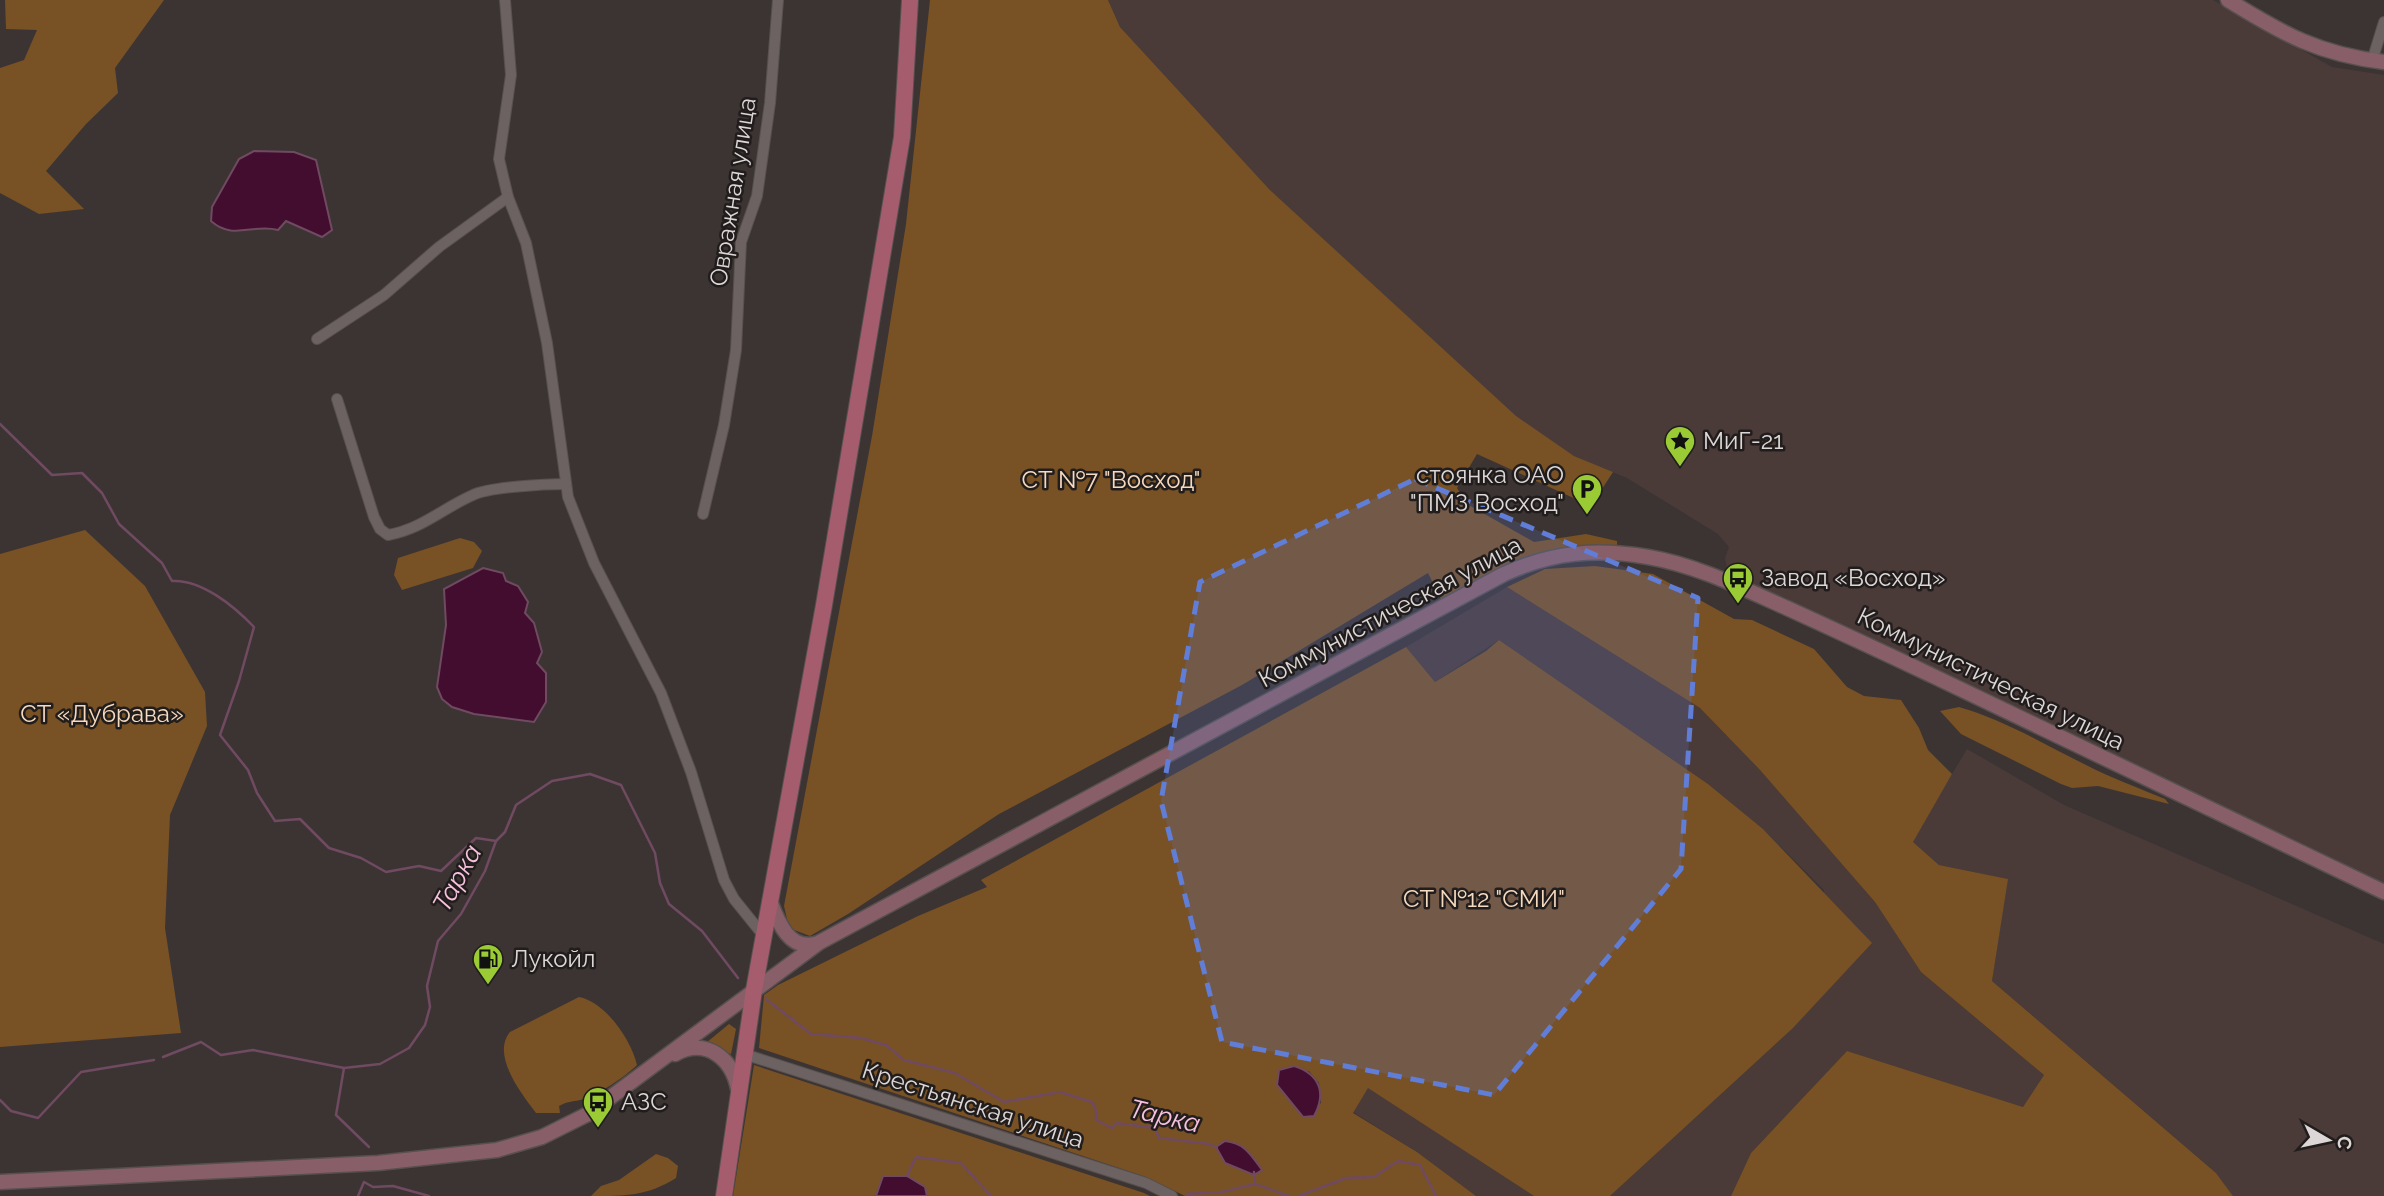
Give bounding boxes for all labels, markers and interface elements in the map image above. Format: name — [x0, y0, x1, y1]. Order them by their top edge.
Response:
street label: Овражная улица — [703, 96, 762, 288]
place icon: МиГ-21 — [1663, 424, 1697, 468]
place label: МиГ-21 — [1703, 426, 1784, 455]
place label: стоянка ОАО "ПМЗ Восход" — [1410, 460, 1564, 517]
park label: СТ №7 "Восход" — [1021, 465, 1201, 494]
parking icon: стоянка ОАО "ПМЗ Восход" — [1570, 472, 1604, 516]
street label: Коммунистическая улица — [1253, 530, 1526, 693]
bus stop icon: Завод «Восход» — [1721, 561, 1755, 605]
place label: Завод «Восход» — [1761, 563, 1946, 592]
street label: Коммунистическая улица — [1853, 601, 2129, 756]
park label: СТ «Дубрава» — [20, 699, 184, 728]
water label: Тарка — [426, 839, 488, 917]
park label: СТ №12 "СМИ" — [1403, 884, 1565, 913]
fuel station icon: Лукойл — [471, 942, 505, 986]
place label: Лукойл — [511, 944, 595, 973]
street label: Крестьянская улица — [859, 1055, 1088, 1154]
bus stop icon: АЗС — [581, 1085, 615, 1129]
place label: АЗС — [621, 1087, 667, 1116]
water label: Тарка — [1127, 1093, 1203, 1139]
north arrow — [2293, 1105, 2363, 1175]
text: С — [2333, 1134, 2357, 1151]

